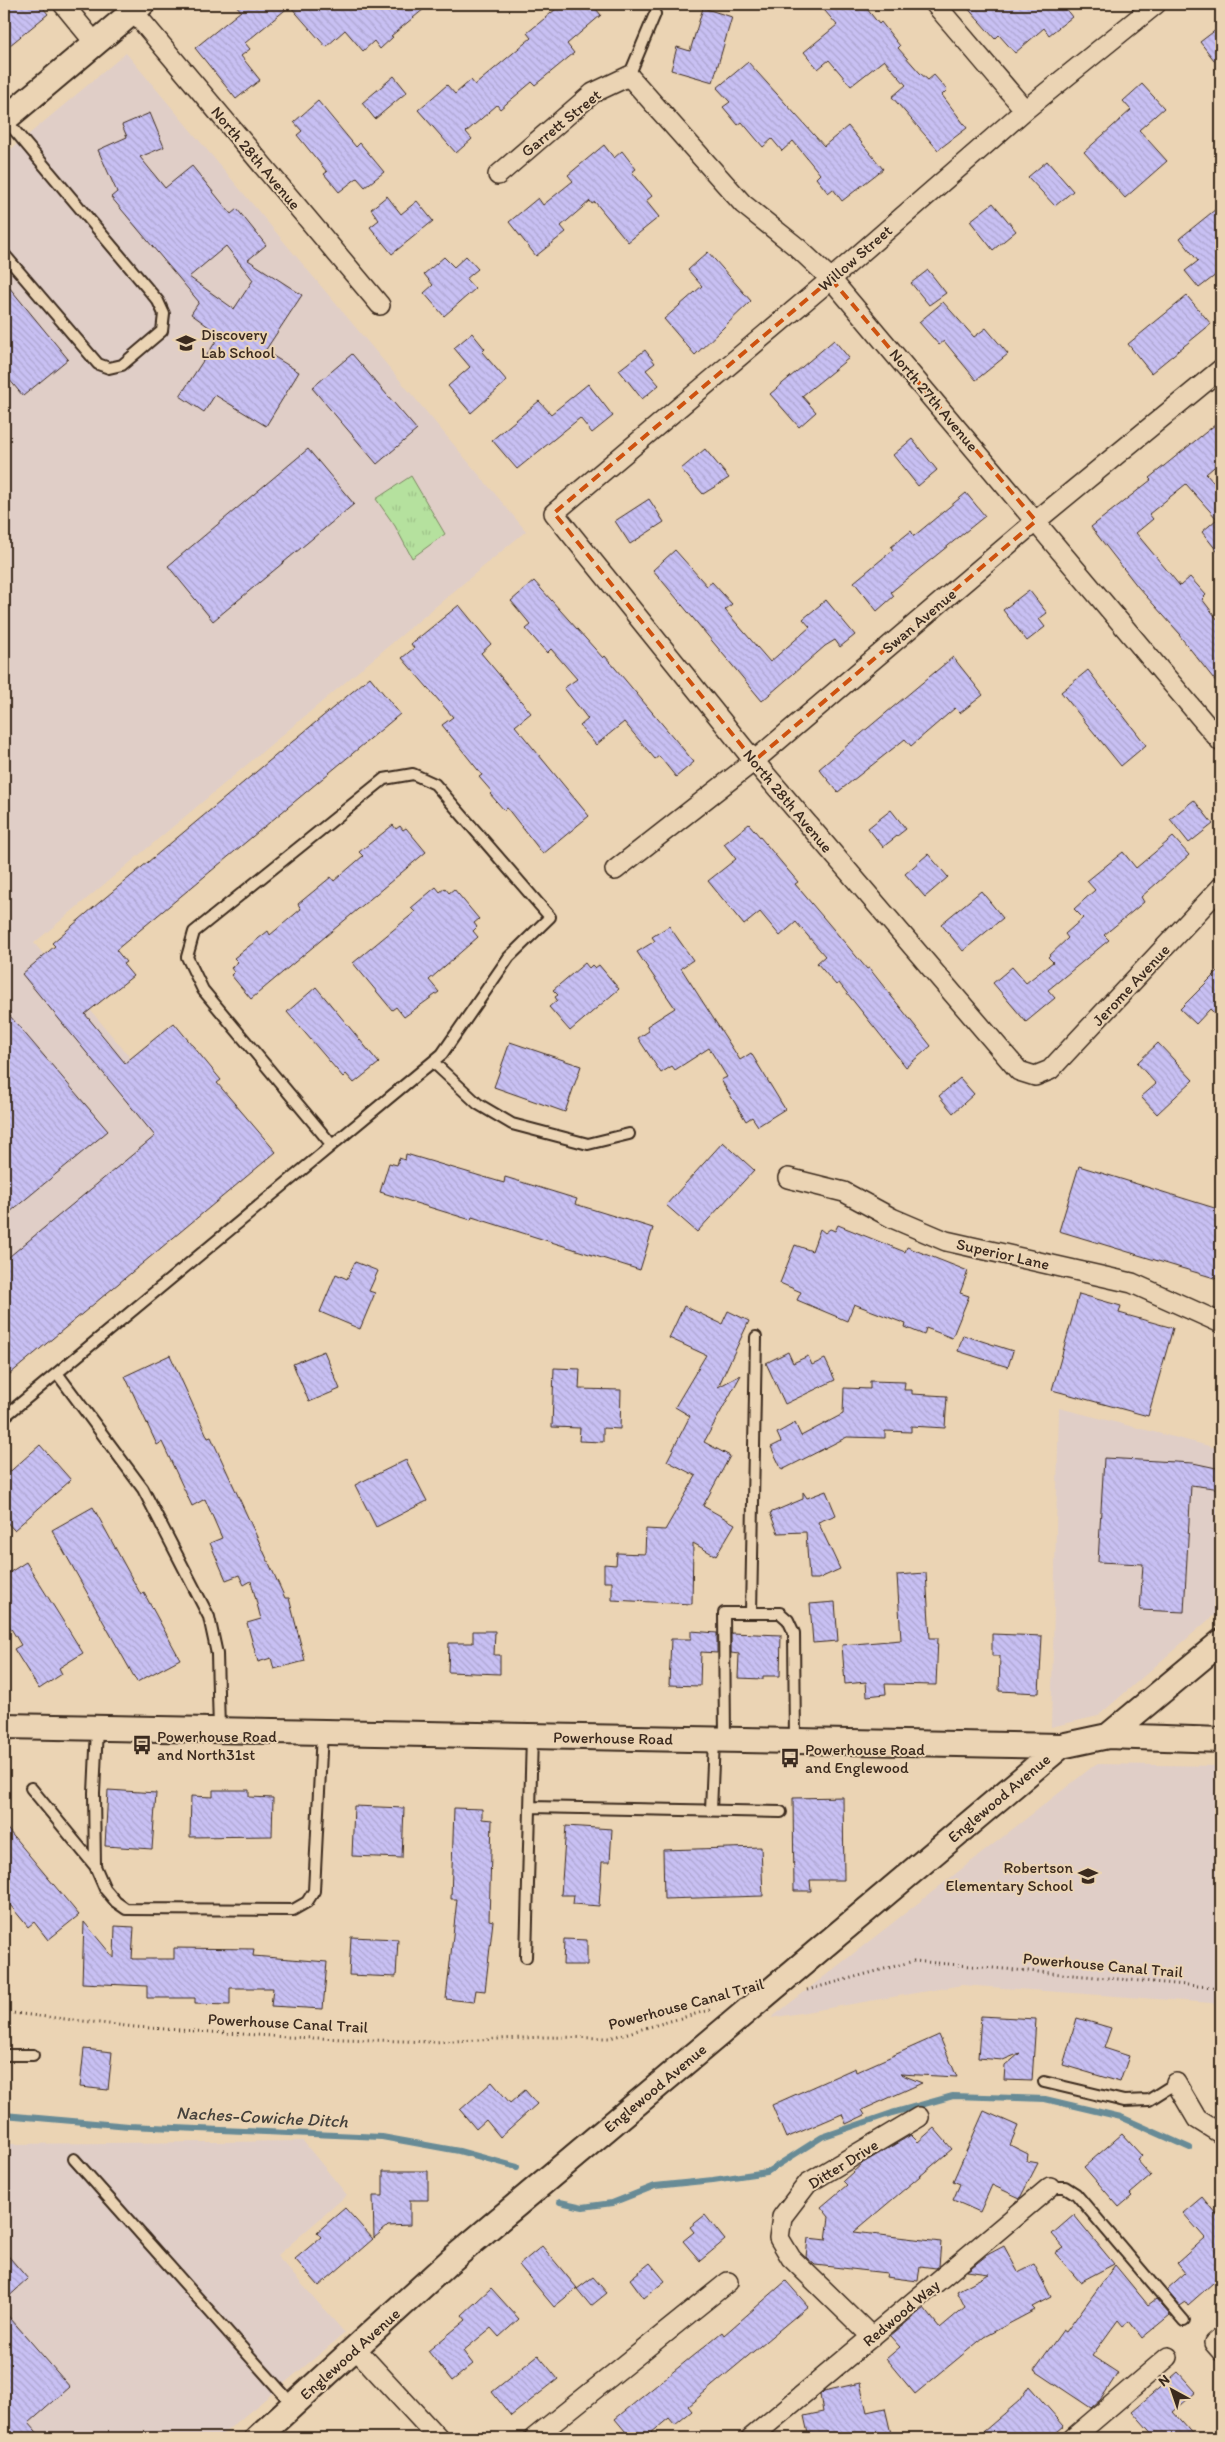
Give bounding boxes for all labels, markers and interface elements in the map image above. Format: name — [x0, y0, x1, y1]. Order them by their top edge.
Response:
street label: Garrett Street — [517, 85, 605, 161]
street label: North 28th Avenue — [207, 102, 305, 214]
street label: Willow Street — [814, 221, 896, 295]
place label: Discovery Lab School — [201, 325, 275, 362]
school or university icon: Discovery Lab School — [175, 332, 197, 354]
street label: North 27th Avenue — [885, 345, 983, 455]
street label: Swan Avenue — [878, 584, 960, 658]
street label: North 28th Avenue — [739, 745, 837, 857]
street label: Jerome Avenue — [1088, 940, 1174, 1030]
street label: Superior Lane — [955, 1234, 1052, 1274]
place label: Powerhouse Road and North31st — [157, 1727, 277, 1764]
street label: Powerhouse Road — [553, 1727, 674, 1749]
bus stop icon: Powerhouse Road and North31st — [131, 1734, 153, 1756]
place label: Powerhouse Road and Englewood — [805, 1740, 925, 1777]
bus stop icon: Powerhouse Road and Englewood — [779, 1747, 801, 1769]
street label: Englewood Avenue — [944, 1749, 1054, 1846]
place label: Robertson Elementary School — [945, 1858, 1073, 1895]
school or university icon: Robertson Elementary School — [1077, 1865, 1099, 1887]
street label: Powerhouse Canal Trail — [1022, 1949, 1184, 1982]
street label: Powerhouse Canal Trail — [606, 1974, 766, 2034]
street label: Powerhouse Canal Trail — [207, 2009, 369, 2037]
street label: Englewood Avenue — [600, 2039, 710, 2136]
water label: Naches-Cowiche Ditch — [176, 2102, 349, 2133]
street label: Ditter Drive — [805, 2135, 881, 2193]
street label: Redwood Way — [859, 2275, 944, 2351]
street label: Englewood Avenue — [296, 2304, 404, 2404]
north arrow — [1148, 2364, 1198, 2414]
text: N — [1155, 2371, 1173, 2390]

